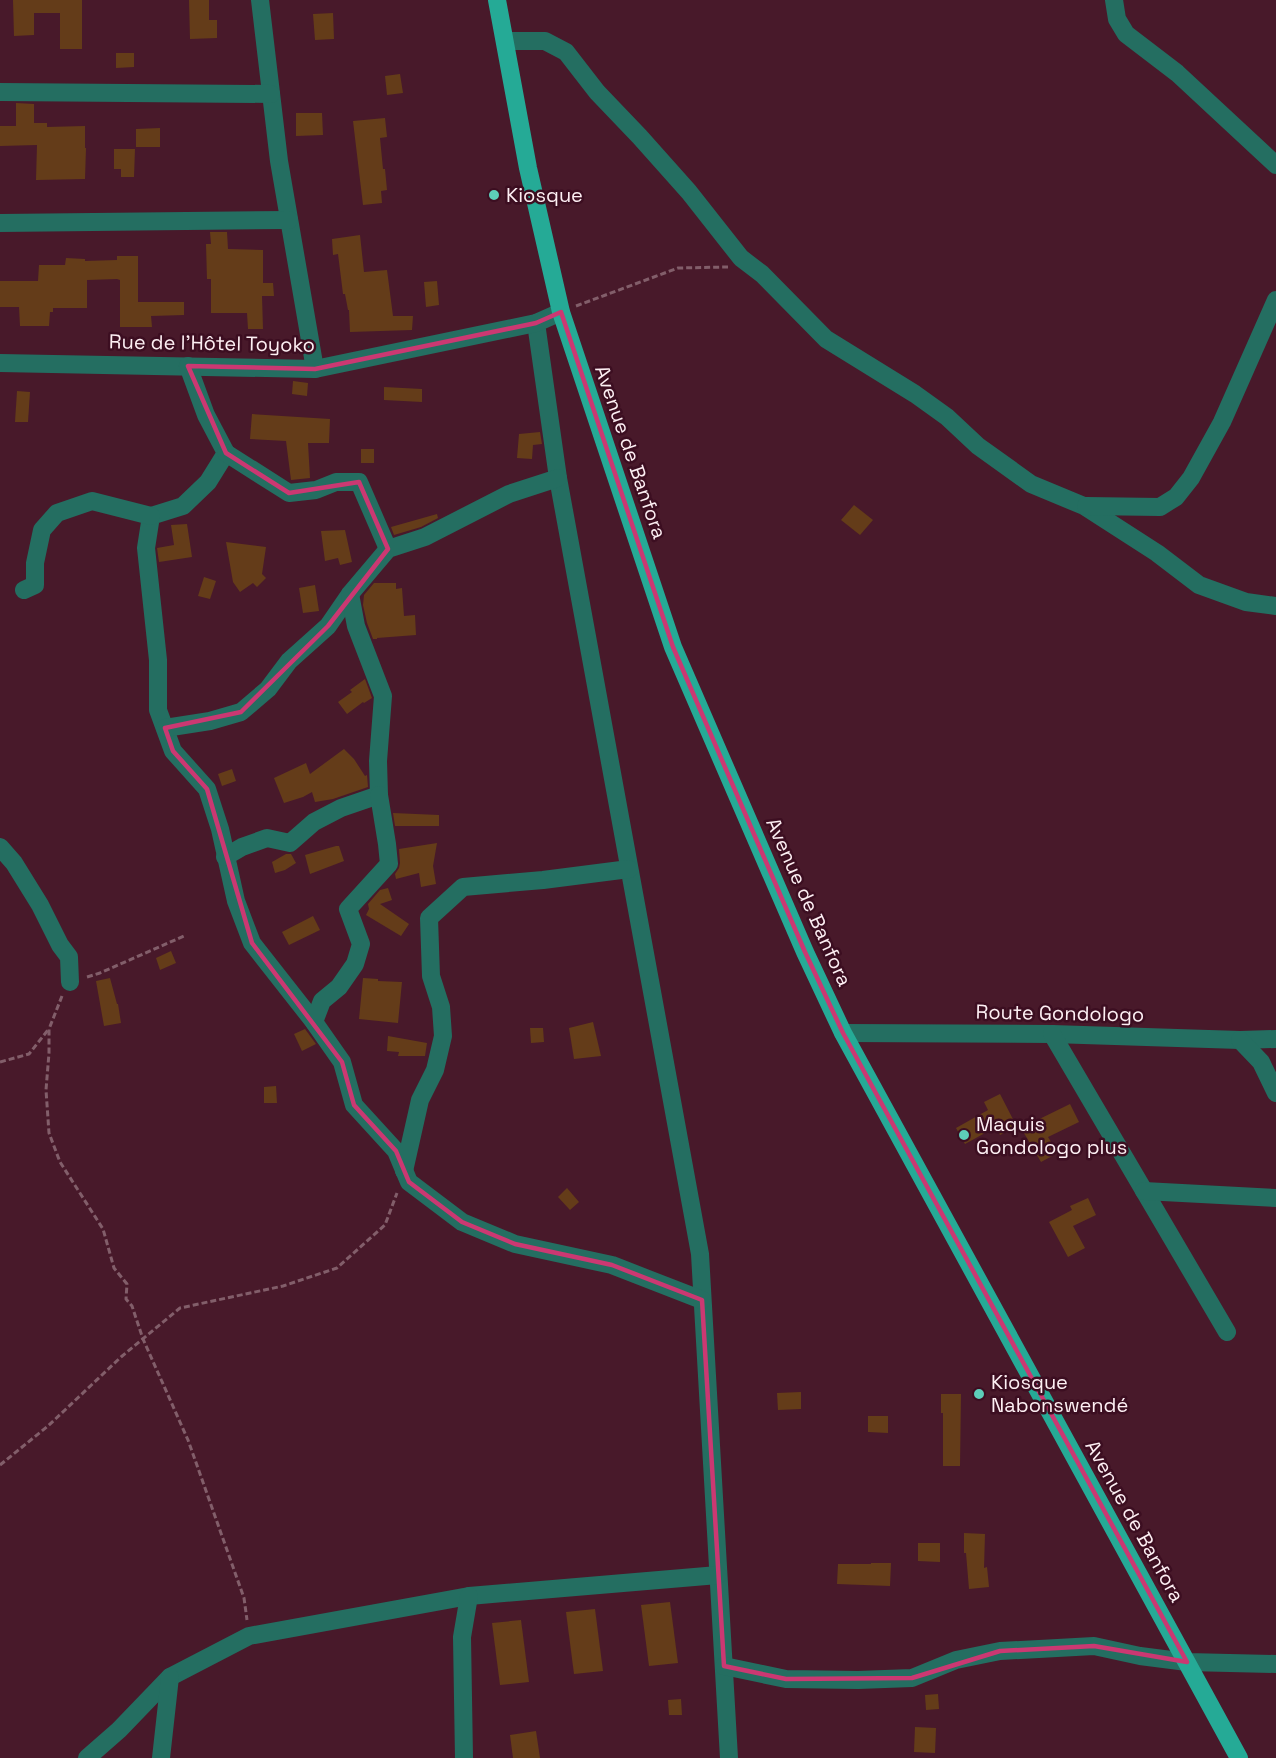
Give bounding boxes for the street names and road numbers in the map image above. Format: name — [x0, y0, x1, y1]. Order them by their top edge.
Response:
street label: Rue de l'Hôtel Toyoko — [109, 328, 315, 358]
street label: Avenue de Banfora — [589, 362, 673, 542]
street label: Avenue de Banfora — [760, 814, 858, 990]
street label: Route Gondologo — [976, 999, 1144, 1027]
street label: Avenue de Banfora — [1080, 1435, 1190, 1607]

